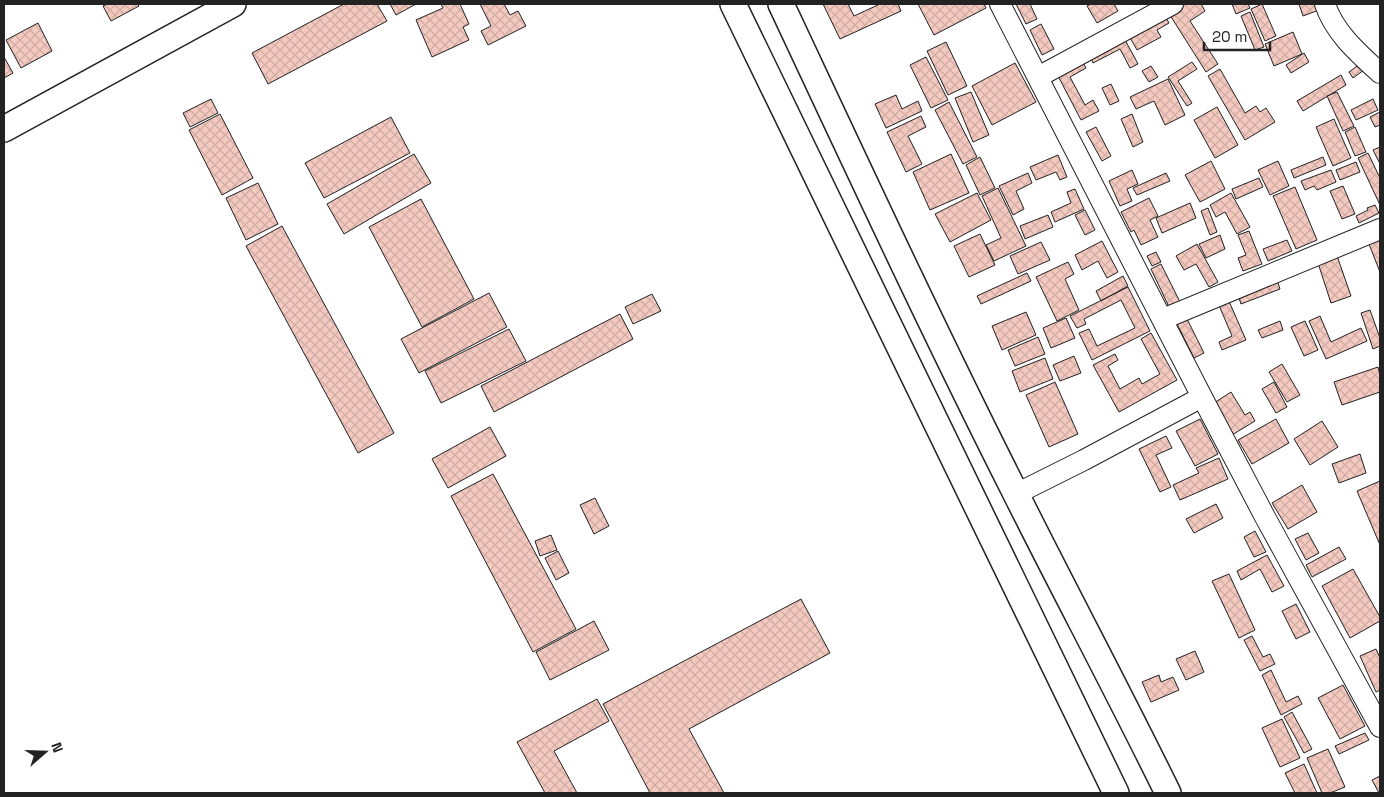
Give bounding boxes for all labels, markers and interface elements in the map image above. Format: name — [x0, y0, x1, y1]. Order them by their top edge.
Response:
scale bar — [1204, 20, 1270, 52]
text: 20 m — [1212, 27, 1247, 46]
north arrow — [20, 727, 70, 777]
text: N — [47, 740, 67, 755]

